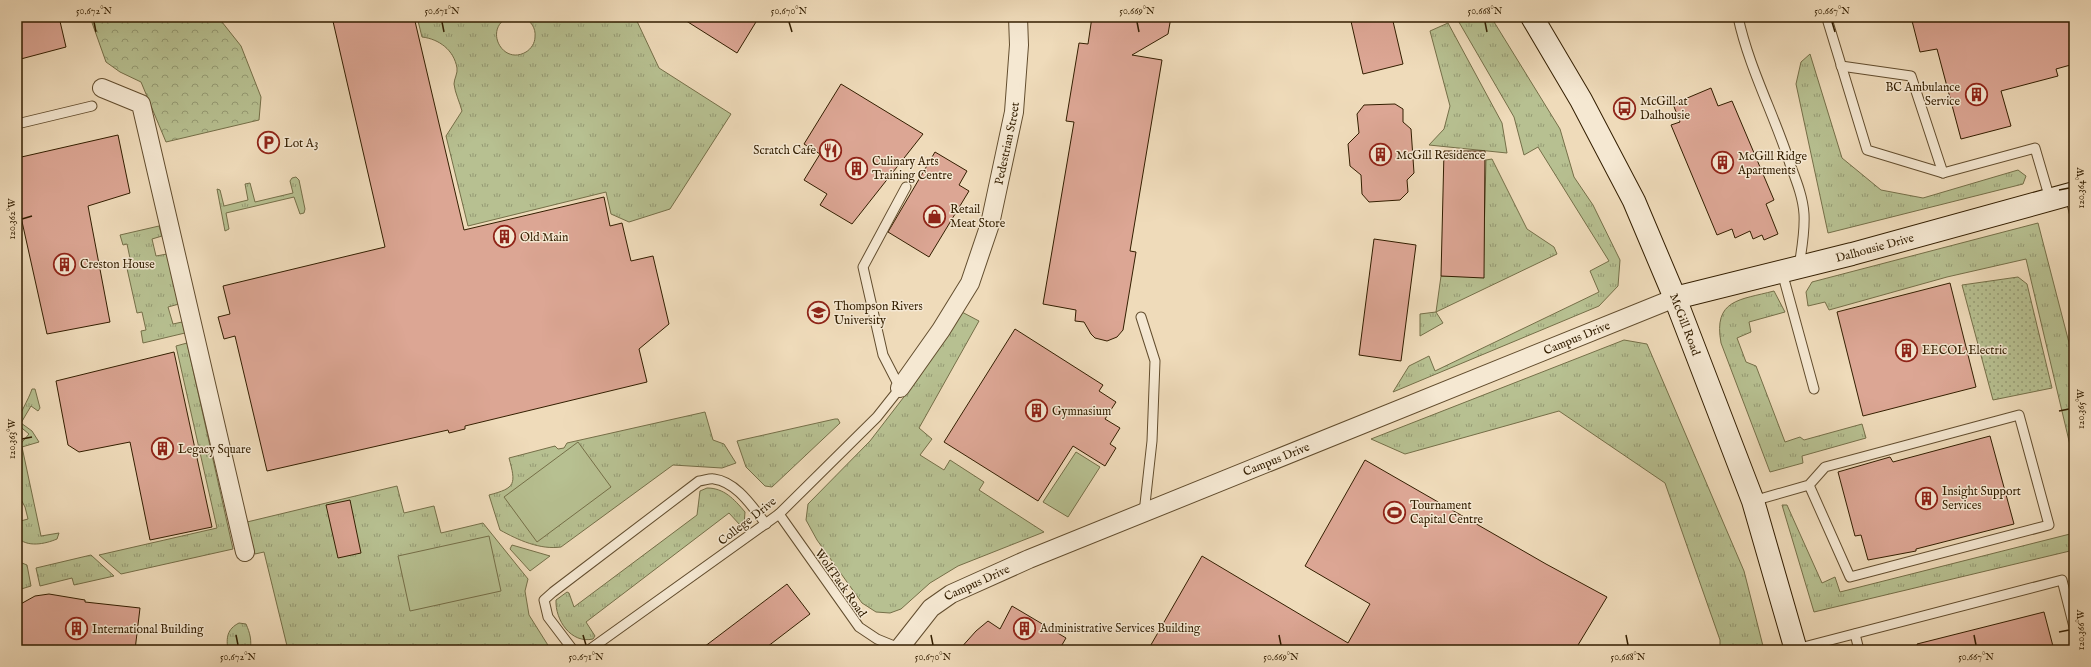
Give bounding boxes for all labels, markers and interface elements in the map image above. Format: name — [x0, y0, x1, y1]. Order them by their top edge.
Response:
text: 50.672°N — [76, 5, 112, 18]
text: 50.671°N — [424, 5, 460, 18]
text: 50.670°N — [771, 5, 807, 18]
text: 50.669°N — [1119, 5, 1155, 18]
text: 50.668°N — [1468, 5, 1503, 18]
text: 50.667°N — [1814, 5, 1850, 18]
place label: BC Ambulance Service — [1885, 80, 1960, 109]
building icon: BC Ambulance Service — [1963, 81, 1989, 107]
place label: McGill at Dalhousie — [1640, 94, 1690, 123]
bus stop icon: McGill at Dalhousie — [1611, 95, 1637, 121]
street label: Pedestrian Street — [992, 101, 1023, 186]
parking icon: Lot A3 — [255, 130, 281, 156]
place label: Lot A3 — [284, 136, 318, 151]
restaurant icon: Scratch Cafe — [818, 137, 844, 163]
building icon: McGill Residence — [1368, 142, 1394, 168]
place label: Scratch Cafe — [753, 143, 816, 158]
place label: McGill Residence — [1396, 148, 1486, 163]
place label: McGill Ridge Apartments — [1737, 149, 1807, 179]
building icon: McGill Ridge Apartments — [1709, 150, 1735, 176]
place label: Culinary Arts Training Centre — [872, 154, 953, 183]
building icon: Culinary Arts Training Centre — [844, 155, 870, 181]
text: 120.364°W — [2075, 167, 2088, 209]
text: 120.362°W — [6, 198, 19, 239]
place label: Retail Meat Store — [950, 202, 1006, 231]
shop icon: Retail Meat Store — [922, 203, 948, 229]
building icon: Old Main — [491, 224, 517, 250]
place label: Old Main — [520, 230, 569, 245]
street label: Dalhousie Drive — [1834, 230, 1916, 266]
building icon: Creston House — [52, 251, 78, 277]
place label: Creston House — [80, 257, 155, 272]
street label: McGill Road — [1666, 291, 1704, 358]
place label: Thompson Rivers University — [834, 299, 923, 328]
school or university icon: Thompson Rivers University — [805, 300, 831, 326]
street label: Campus Drive — [1541, 318, 1613, 358]
building icon: EECOL Electric — [1894, 337, 1920, 363]
place label: EECOL Electric — [1922, 343, 2007, 358]
text: 120.365°W — [2075, 389, 2088, 429]
building icon: Gymnasium — [1024, 398, 1050, 424]
place label: Gymnasium — [1052, 404, 1111, 419]
text: 120.363°W — [6, 419, 19, 459]
building icon: Legacy Square — [150, 436, 176, 462]
street label: Campus Drive — [1241, 439, 1312, 480]
place label: Legacy Square — [178, 442, 251, 458]
place label: Insight Support Services — [1942, 484, 2021, 513]
building icon: Insight Support Services — [1913, 485, 1939, 511]
street label: College Drive — [715, 494, 780, 549]
place label: Tournament Capital Centre — [1410, 498, 1484, 528]
sports icon: Tournament Capital Centre — [1382, 499, 1408, 525]
street label: WolfPack Road — [812, 546, 870, 621]
street label: Campus Drive — [941, 561, 1013, 605]
text: 120.366°W — [2075, 609, 2088, 650]
building icon: Administrative Services Building — [1012, 615, 1038, 641]
building icon: International Building — [64, 616, 90, 642]
place label: Administrative Services Building — [1039, 621, 1201, 636]
place label: International Building — [92, 622, 204, 637]
text: 50.672°N — [220, 651, 256, 664]
text: 50.671°N — [568, 651, 604, 664]
text: 50.670°N — [915, 651, 951, 664]
text: 50.669°N — [1263, 651, 1299, 664]
text: 50.668°N — [1611, 651, 1646, 664]
text: 50.667°N — [1958, 651, 1994, 664]

